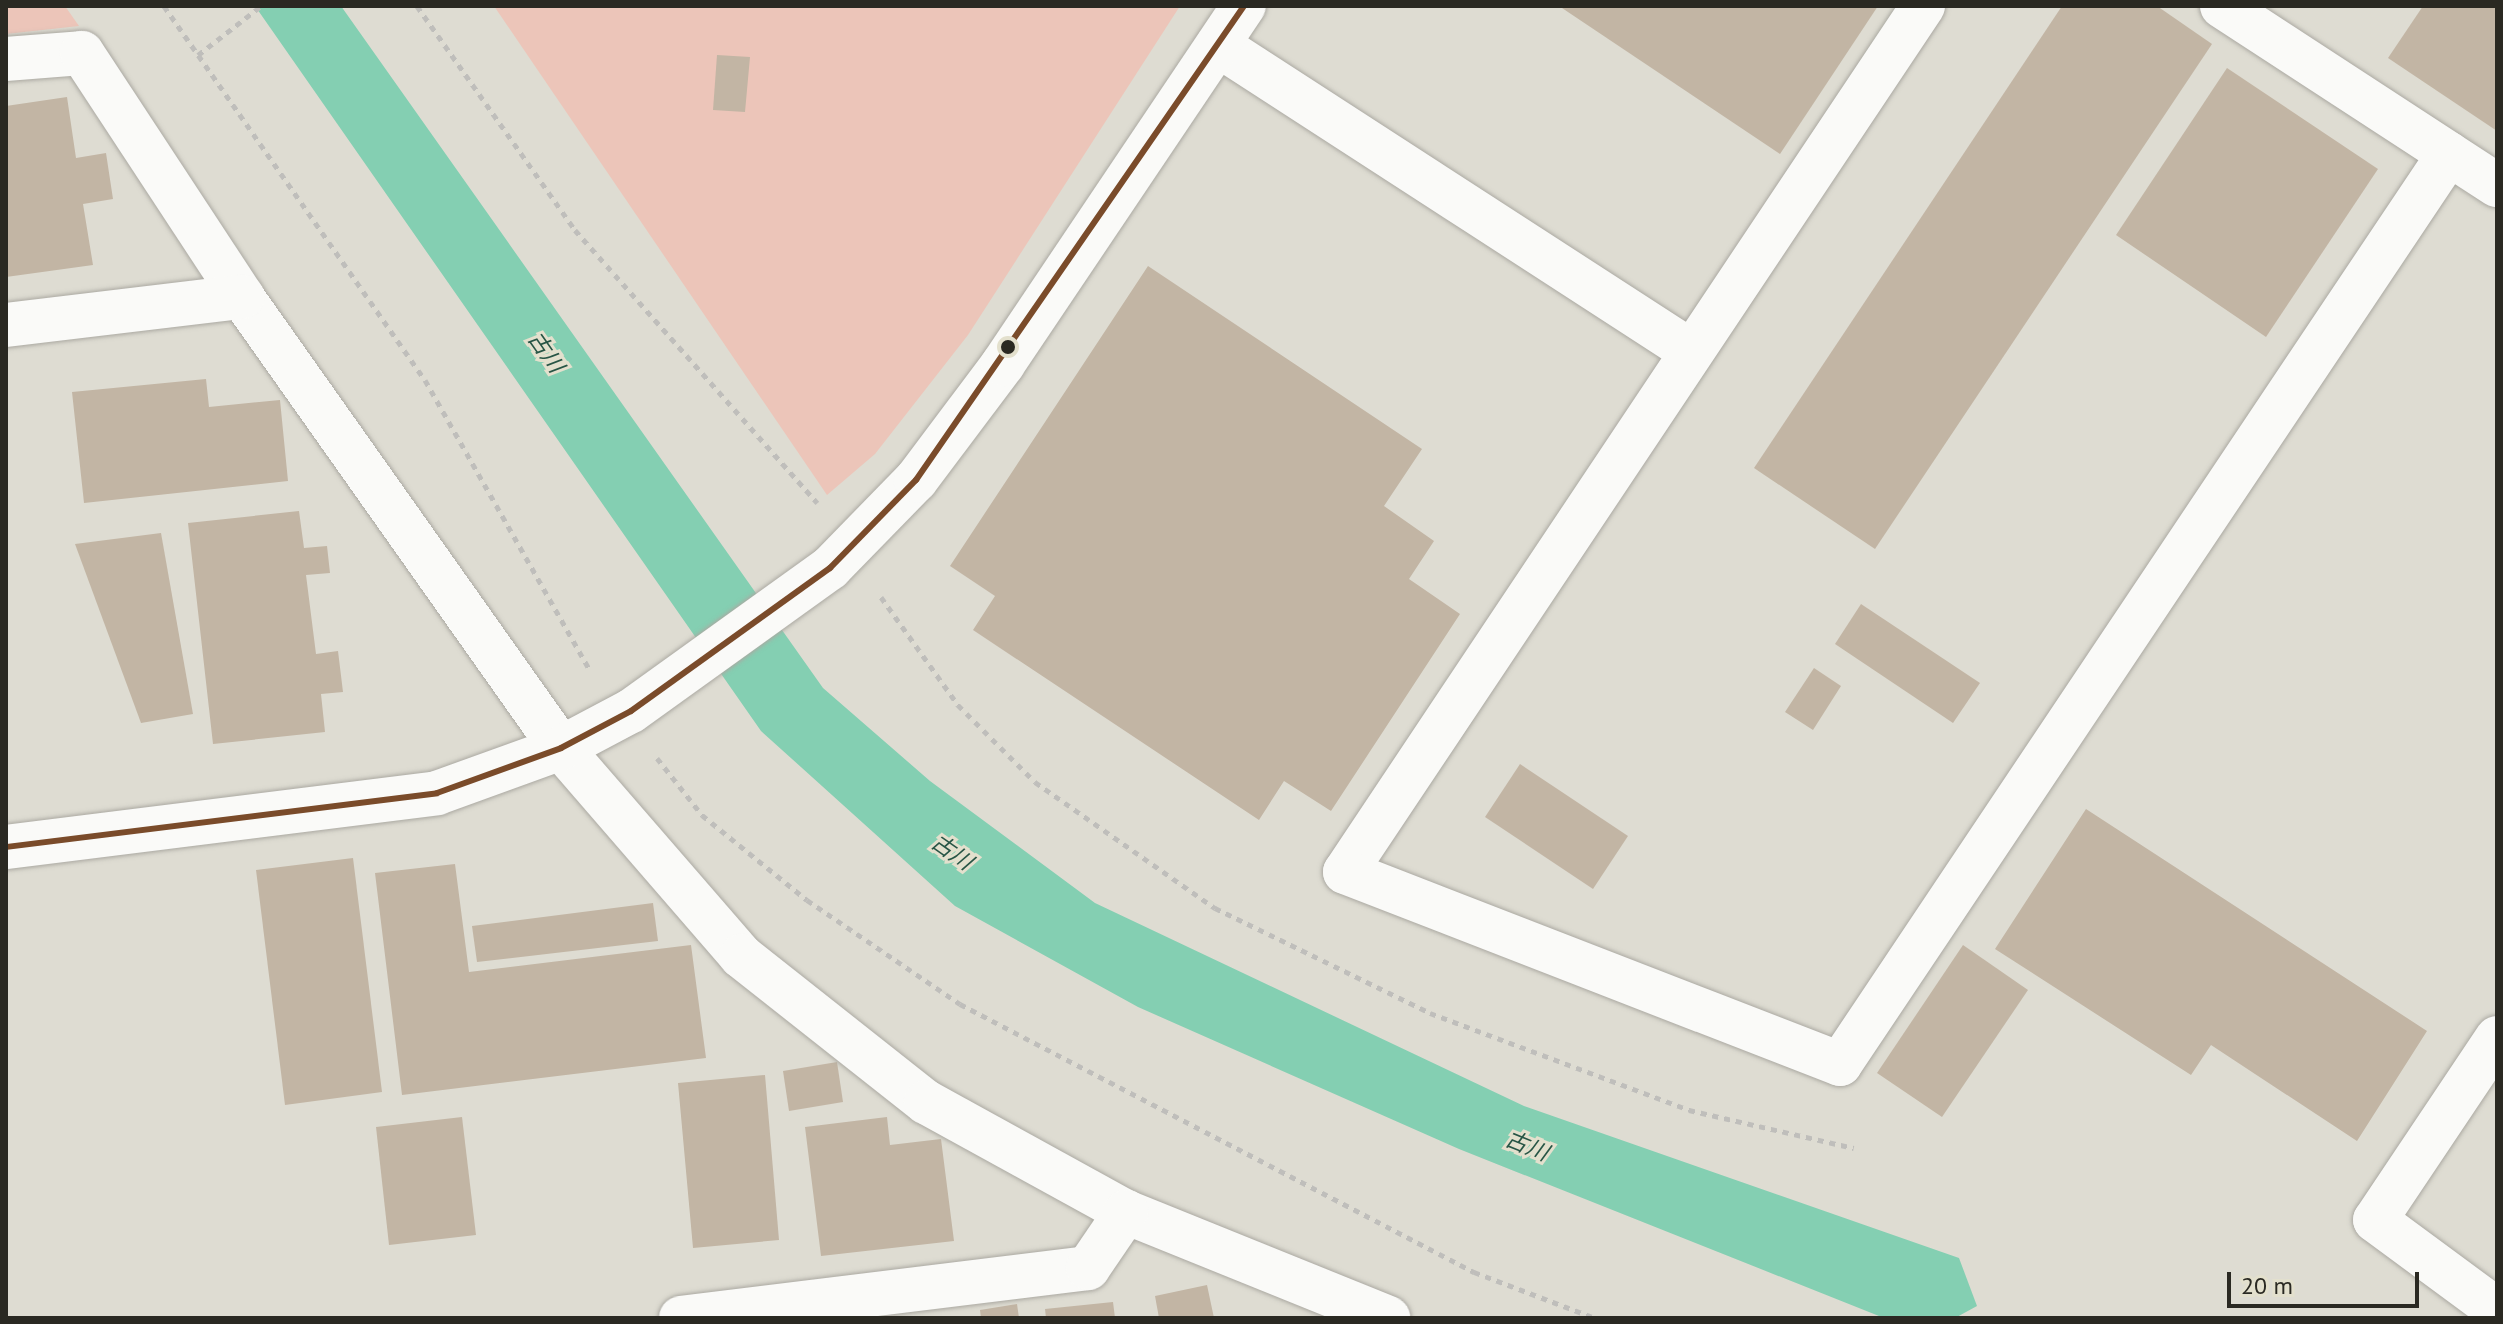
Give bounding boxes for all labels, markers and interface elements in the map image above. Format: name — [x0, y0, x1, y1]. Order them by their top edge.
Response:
water label: 古川 — [523, 326, 569, 378]
unlabelled marker — [1000, 339, 1016, 355]
water label: 古川 — [926, 829, 978, 875]
water label: 古川 — [1502, 1126, 1552, 1166]
scale bar — [2231, 1256, 2423, 1306]
text: 20 m — [2241, 1270, 2293, 1301]

